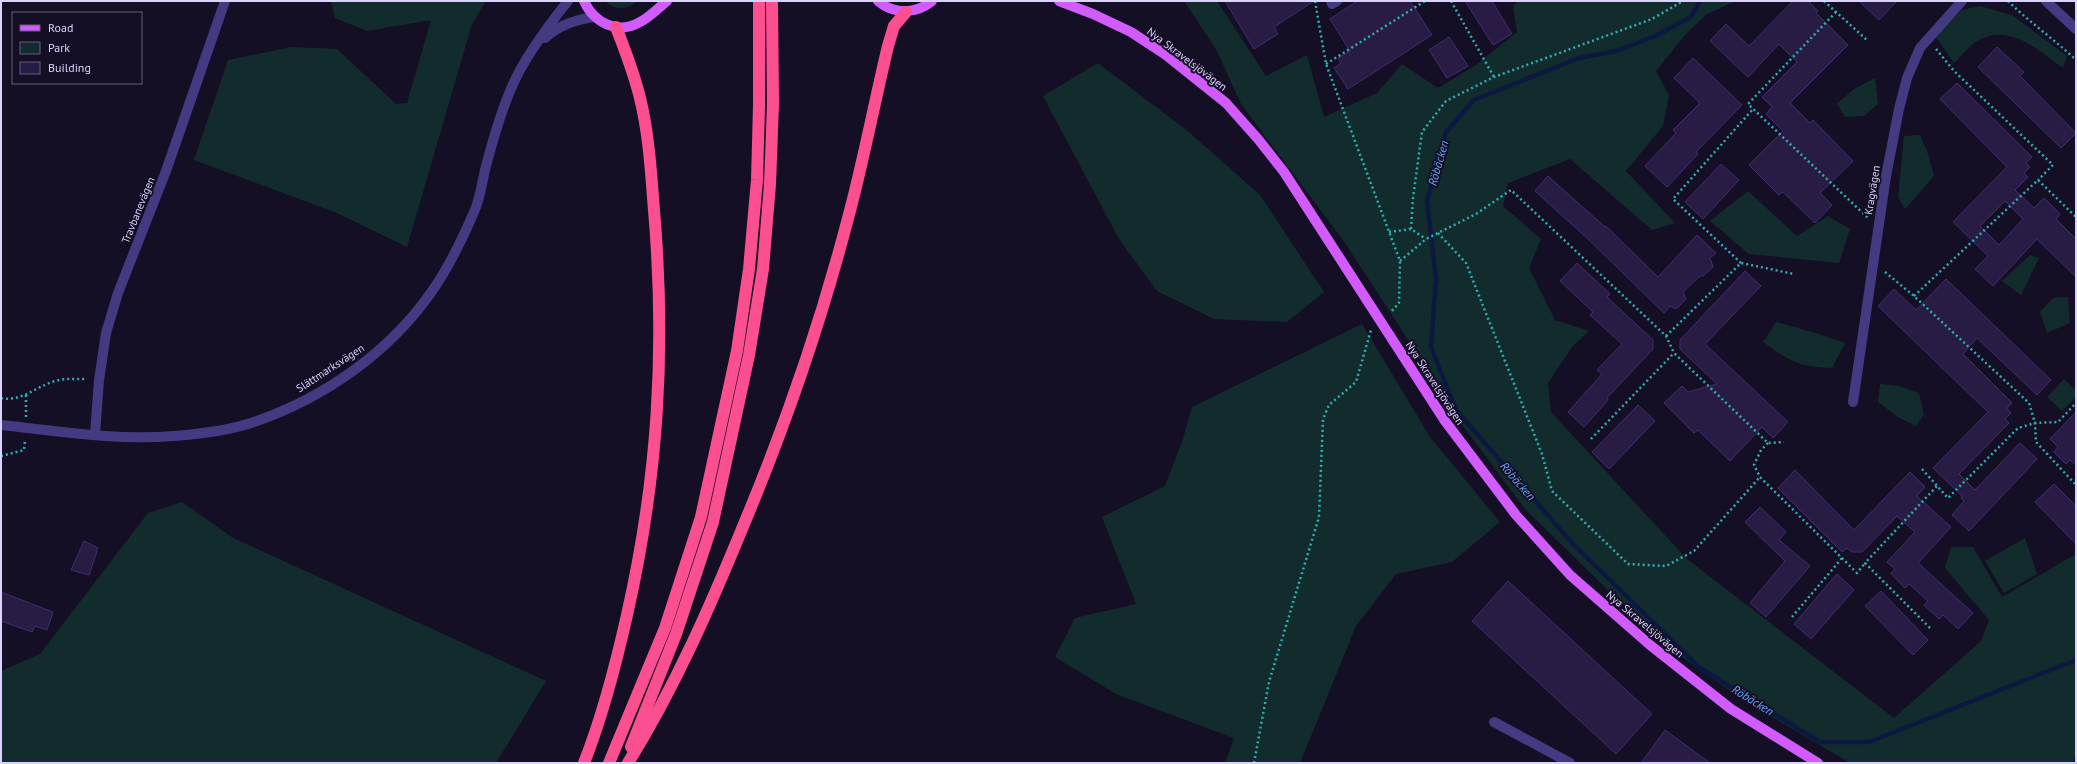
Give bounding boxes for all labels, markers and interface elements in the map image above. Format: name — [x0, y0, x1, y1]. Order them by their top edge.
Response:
legend — [12, 12, 142, 84]
text: Road — [48, 20, 73, 35]
street label: Nya Skravelsjövägen — [1144, 24, 1230, 94]
text: Park — [48, 40, 70, 55]
text: Building — [48, 60, 91, 75]
water label: Röbäcken — [1424, 139, 1452, 187]
street label: Kragvägen — [1861, 164, 1883, 216]
street label: Travbanevägen — [118, 175, 158, 245]
street label: Nya Skravelsjövägen — [1403, 339, 1467, 427]
street label: Slättmarksvägen — [293, 341, 367, 395]
water label: Röbäcken — [1497, 459, 1539, 503]
street label: Nya Skravelsjövägen — [1603, 588, 1687, 660]
water label: Röbäcken — [1729, 681, 1777, 719]

